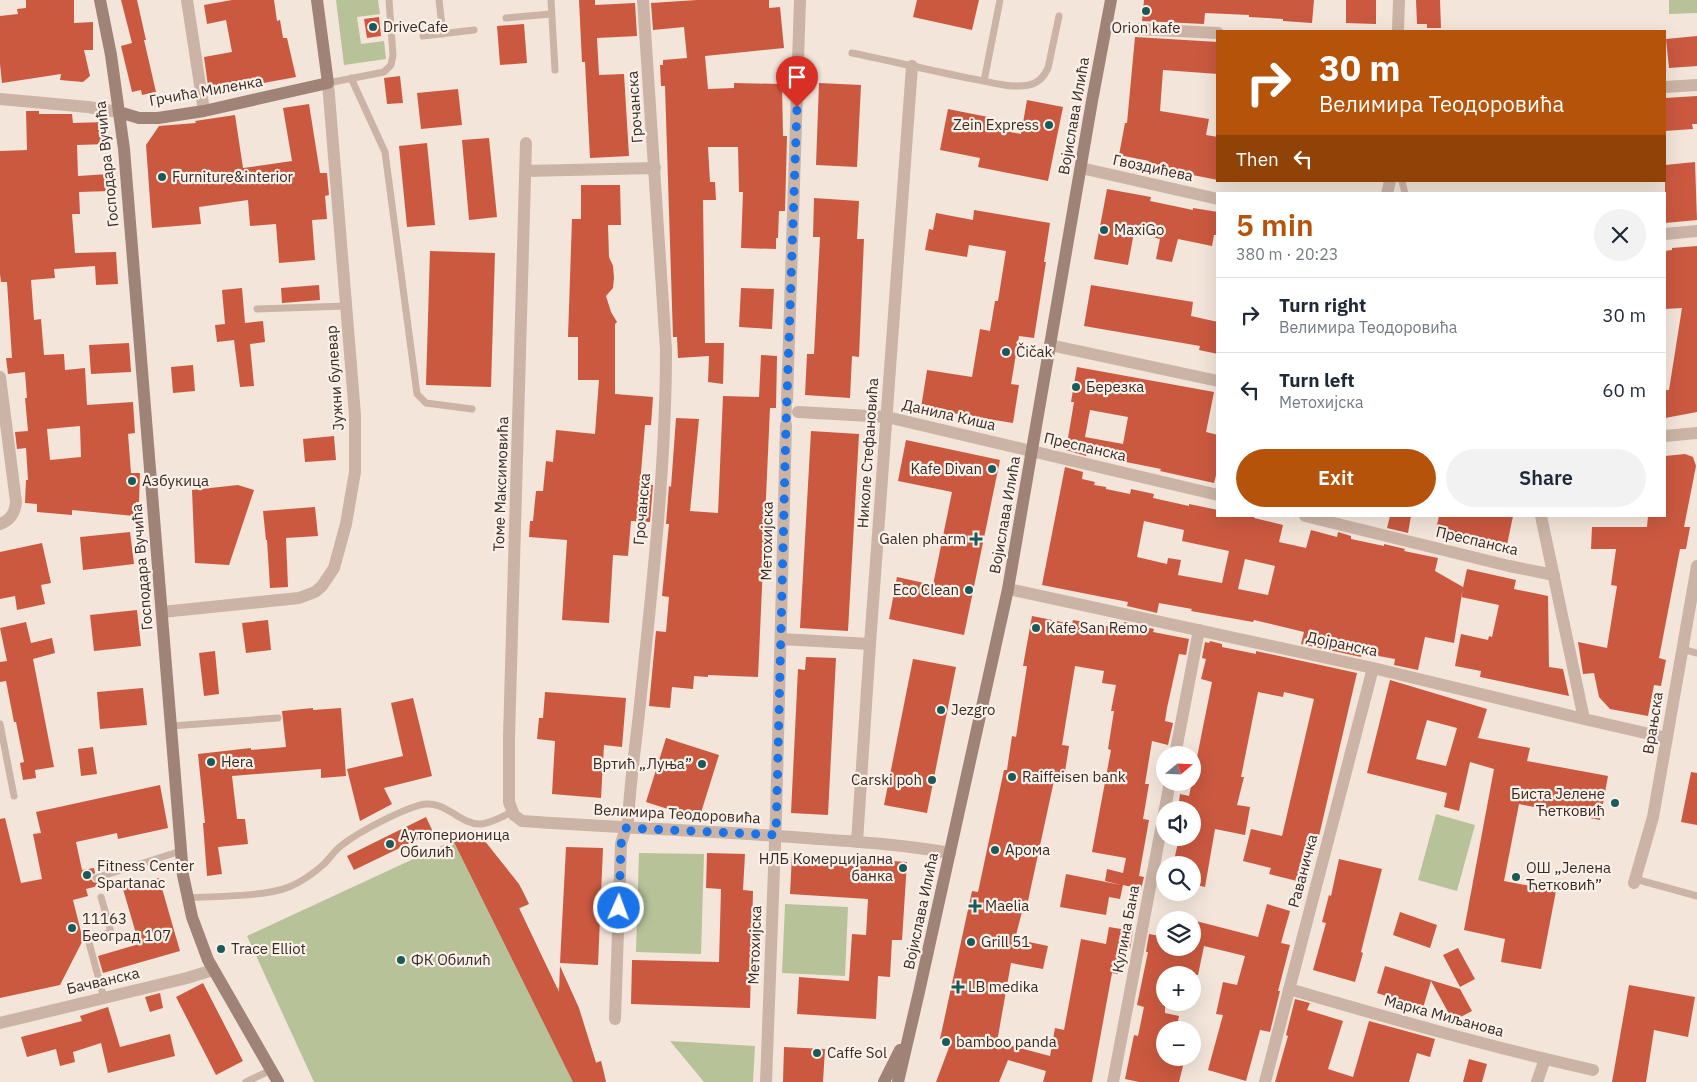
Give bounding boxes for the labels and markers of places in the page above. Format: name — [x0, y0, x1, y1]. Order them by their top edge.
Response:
marker: Orion kafe — [1140, 5, 1152, 17]
place label: DriveCafe — [383, 17, 448, 36]
place label: Orion kafe — [1111, 18, 1181, 37]
marker: DriveCafe — [367, 21, 379, 33]
pin — [776, 56, 818, 107]
place label: Zein Express — [953, 115, 1039, 134]
marker: Zein Express — [1043, 119, 1055, 131]
place label: Furniture&interior — [172, 167, 294, 186]
marker: Furniture&interior — [156, 171, 168, 183]
place label: MaxiGo — [1114, 220, 1164, 239]
marker: MaxiGo — [1098, 224, 1110, 236]
place label: Čičak — [1016, 342, 1053, 361]
marker: Čičak — [1000, 346, 1012, 358]
place label: Березка — [1086, 377, 1144, 396]
marker: Березка — [1070, 381, 1082, 393]
place label: Kafe Divan — [911, 459, 982, 478]
marker: Kafe Divan — [986, 463, 998, 475]
place label: Азбукица — [142, 471, 209, 490]
marker: Азбукица — [126, 475, 138, 487]
place label: Galen pharm — [879, 529, 966, 548]
marker: Galen pharm — [970, 533, 982, 545]
place label: Eco Clean — [893, 580, 959, 599]
marker: Eco Clean — [963, 584, 975, 596]
place label: Kafe San Remo — [1046, 618, 1148, 637]
marker: Kafe San Remo — [1030, 622, 1042, 634]
place label: Jezgro — [951, 700, 996, 719]
marker: Jezgro — [935, 704, 947, 716]
place label: Hera — [221, 752, 253, 771]
place label: Вртић „Луња” — [593, 754, 692, 773]
marker: Hera — [205, 756, 217, 768]
marker: Вртић „Луња” — [696, 758, 708, 770]
place label: Raiffeisen bank — [1022, 767, 1126, 786]
place label: Carski poh — [851, 770, 922, 789]
marker: Raiffeisen bank — [1006, 771, 1018, 783]
marker: Carski poh — [926, 774, 938, 786]
place label: Биста Јелене Ћетковић — [1511, 784, 1605, 820]
marker: Биста Јелене Ћетковић — [1609, 797, 1621, 809]
place label: Аутоперионица Обилић — [400, 825, 510, 861]
marker: Аутоперионица Обилић — [384, 838, 396, 850]
place label: Арома — [1005, 840, 1050, 859]
marker: Арома — [989, 844, 1001, 856]
place label: НЛБ Комерцијална банка — [759, 849, 893, 885]
place label: Fitness Center Spartanac — [97, 856, 195, 892]
place label: ОШ „Јелена Ћетковић” — [1526, 858, 1611, 894]
marker: НЛБ Комерцијална банка — [897, 862, 909, 874]
marker: Fitness Center Spartanac — [81, 869, 93, 881]
marker: ОШ „Јелена Ћетковић” — [1510, 871, 1522, 883]
place label: Maelia — [985, 896, 1029, 915]
marker: Maelia — [969, 900, 981, 912]
place label: 11163 Београд 107 — [82, 909, 171, 945]
marker: 11163 Београд 107 — [66, 922, 78, 934]
place label: Grill 51 — [981, 932, 1030, 951]
marker: Grill 51 — [965, 936, 977, 948]
place label: Trace Elliot — [231, 939, 306, 958]
marker: Trace Elliot — [215, 943, 227, 955]
place label: ФК Обилић — [411, 950, 491, 969]
marker: ФК Обилић — [395, 954, 407, 966]
place label: LB medika — [968, 977, 1038, 996]
marker: LB medika — [952, 981, 964, 993]
place label: bamboo panda — [956, 1032, 1057, 1051]
marker: bamboo panda — [940, 1036, 952, 1048]
place label: Caffe Sol — [827, 1043, 887, 1062]
marker: Caffe Sol — [811, 1047, 823, 1059]

